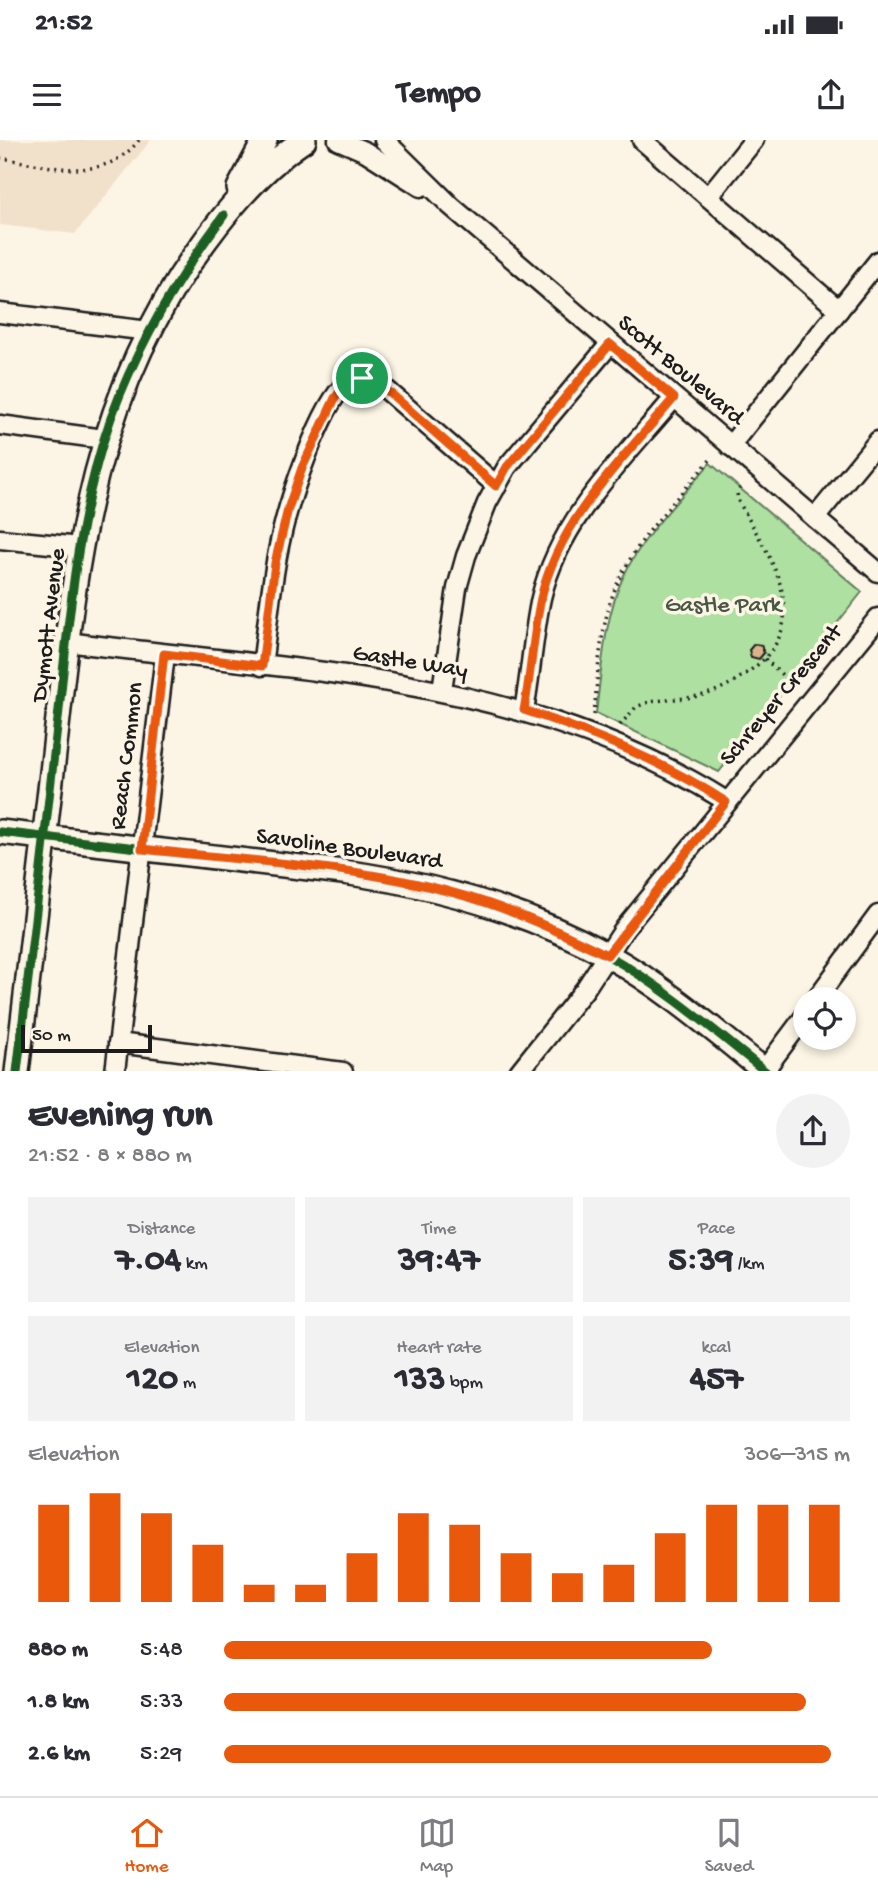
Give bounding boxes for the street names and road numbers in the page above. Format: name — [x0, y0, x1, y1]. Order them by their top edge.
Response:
street label: Scott Boulevard — [610, 309, 751, 434]
street label: Dymott Avenue — [26, 546, 74, 705]
street label: Schreyer Crescent — [714, 618, 851, 773]
street label: Gastle Way — [350, 640, 470, 686]
street label: Reach Common — [105, 680, 152, 831]
street label: Savoline Boulevard — [254, 823, 446, 878]

